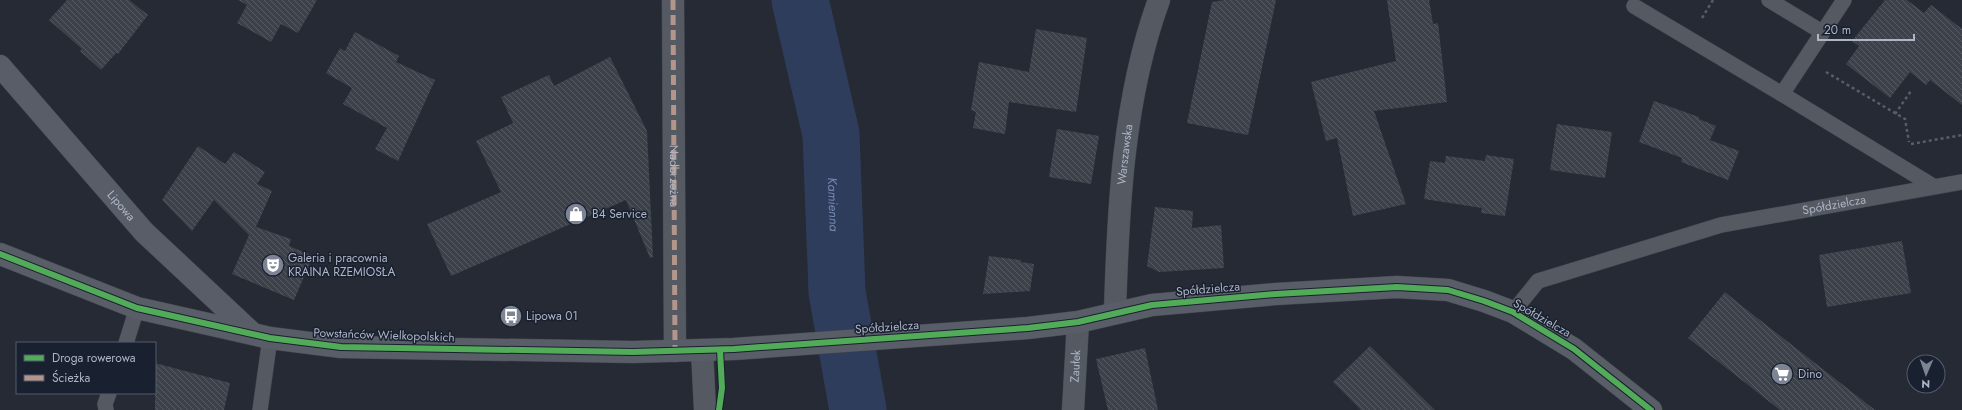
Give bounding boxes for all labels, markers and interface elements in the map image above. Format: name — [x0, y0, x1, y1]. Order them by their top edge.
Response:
scale bar — [1818, 16, 1914, 42]
text: 20 m — [1824, 21, 1851, 39]
street label: Warszawska — [1113, 123, 1138, 185]
street label: Nadbrzeżna — [665, 145, 683, 207]
water label: Kamienna — [823, 177, 844, 232]
street label: Lipowa — [103, 186, 140, 225]
street label: Spółdzielcza — [1801, 190, 1867, 219]
shop icon: B4 Service — [563, 201, 589, 227]
place label: B4 Service — [592, 205, 647, 223]
place label: Galeria i pracownia KRAINA RZEMIOSŁA — [288, 249, 396, 281]
theatre icon: Galeria i pracownia KRAINA RZEMIOSŁA — [260, 252, 286, 278]
street label: Spółdzielcza — [1175, 277, 1241, 301]
street label: Spółdzielcza — [1510, 294, 1574, 342]
bus stop icon: Lipowa 01 — [498, 303, 524, 329]
place label: Lipowa 01 — [526, 307, 578, 325]
street label: Spółdzielcza — [854, 316, 920, 338]
street label: Powstańców Wielkopolskich — [313, 324, 455, 346]
legend — [16, 342, 156, 394]
street label: Zaułek — [1066, 348, 1085, 383]
text: Droga rowerowa — [52, 349, 136, 367]
north arrow — [1906, 354, 1946, 394]
supermarket icon: Dino — [1769, 361, 1795, 387]
place label: Dino — [1798, 365, 1823, 383]
text: Ścieżka — [52, 369, 90, 387]
text: N — [1921, 376, 1930, 392]

